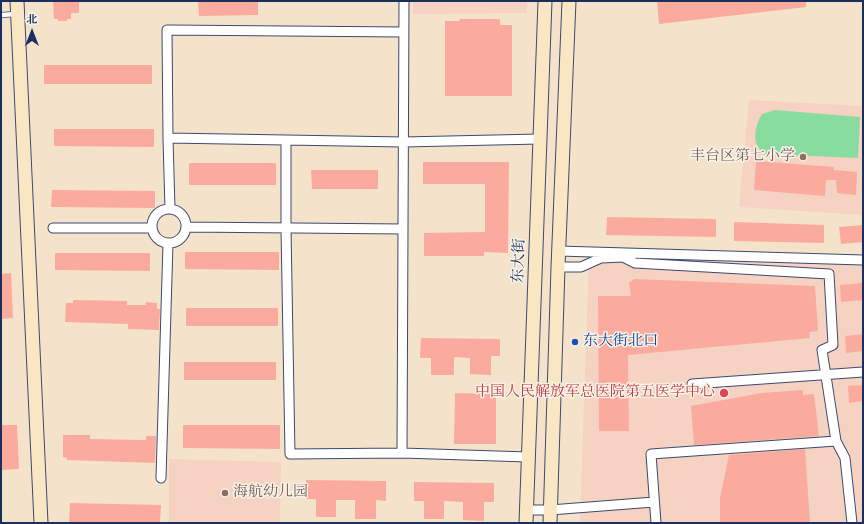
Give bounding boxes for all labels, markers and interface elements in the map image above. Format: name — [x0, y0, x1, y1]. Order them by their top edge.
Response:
north arrow — [12, 12, 52, 52]
text: 北 — [27, 13, 38, 27]
place label: 丰台区第七小学 — [690, 148, 795, 166]
marker: 丰台区第七小学 — [798, 152, 808, 162]
street label: 东大街 — [510, 238, 530, 284]
place label: 东大街北口 — [583, 333, 658, 351]
marker: 东大街北口 — [570, 337, 580, 347]
place label: 中国人民解放军总医院第五医学中心 — [475, 384, 715, 402]
marker: 中国人民解放军总医院第五医学中心 — [718, 387, 730, 399]
place label: 海航幼儿园 — [233, 484, 308, 502]
marker: 海航幼儿园 — [220, 488, 230, 498]

